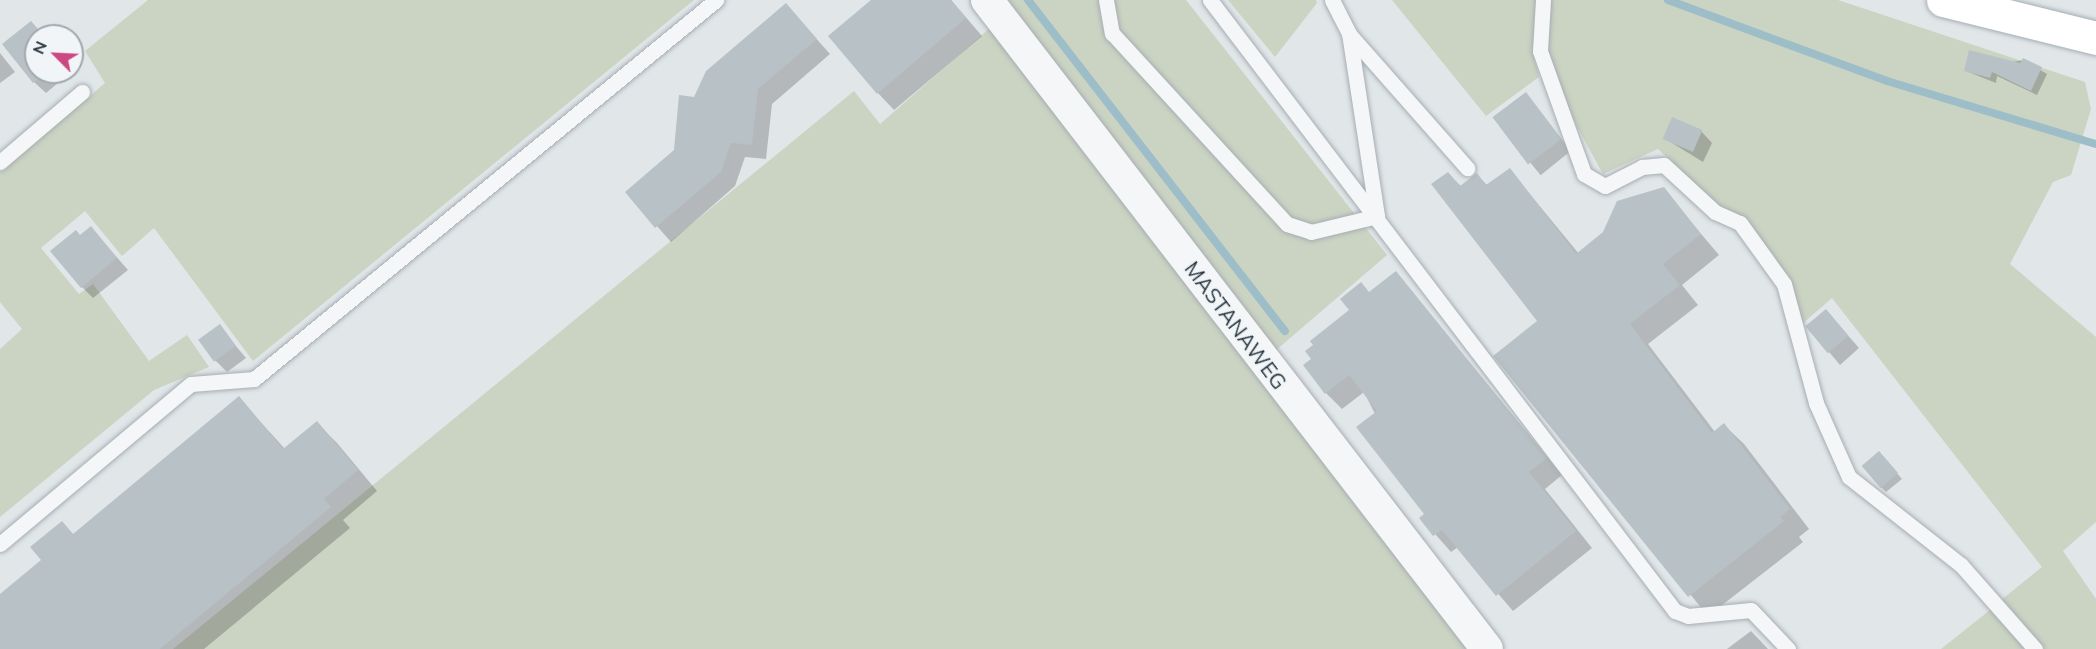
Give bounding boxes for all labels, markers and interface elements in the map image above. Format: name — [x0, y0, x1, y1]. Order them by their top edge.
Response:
north arrow — [24, 24, 84, 84]
text: N — [28, 38, 51, 57]
street label: MASTANAWEG — [1180, 256, 1292, 394]

